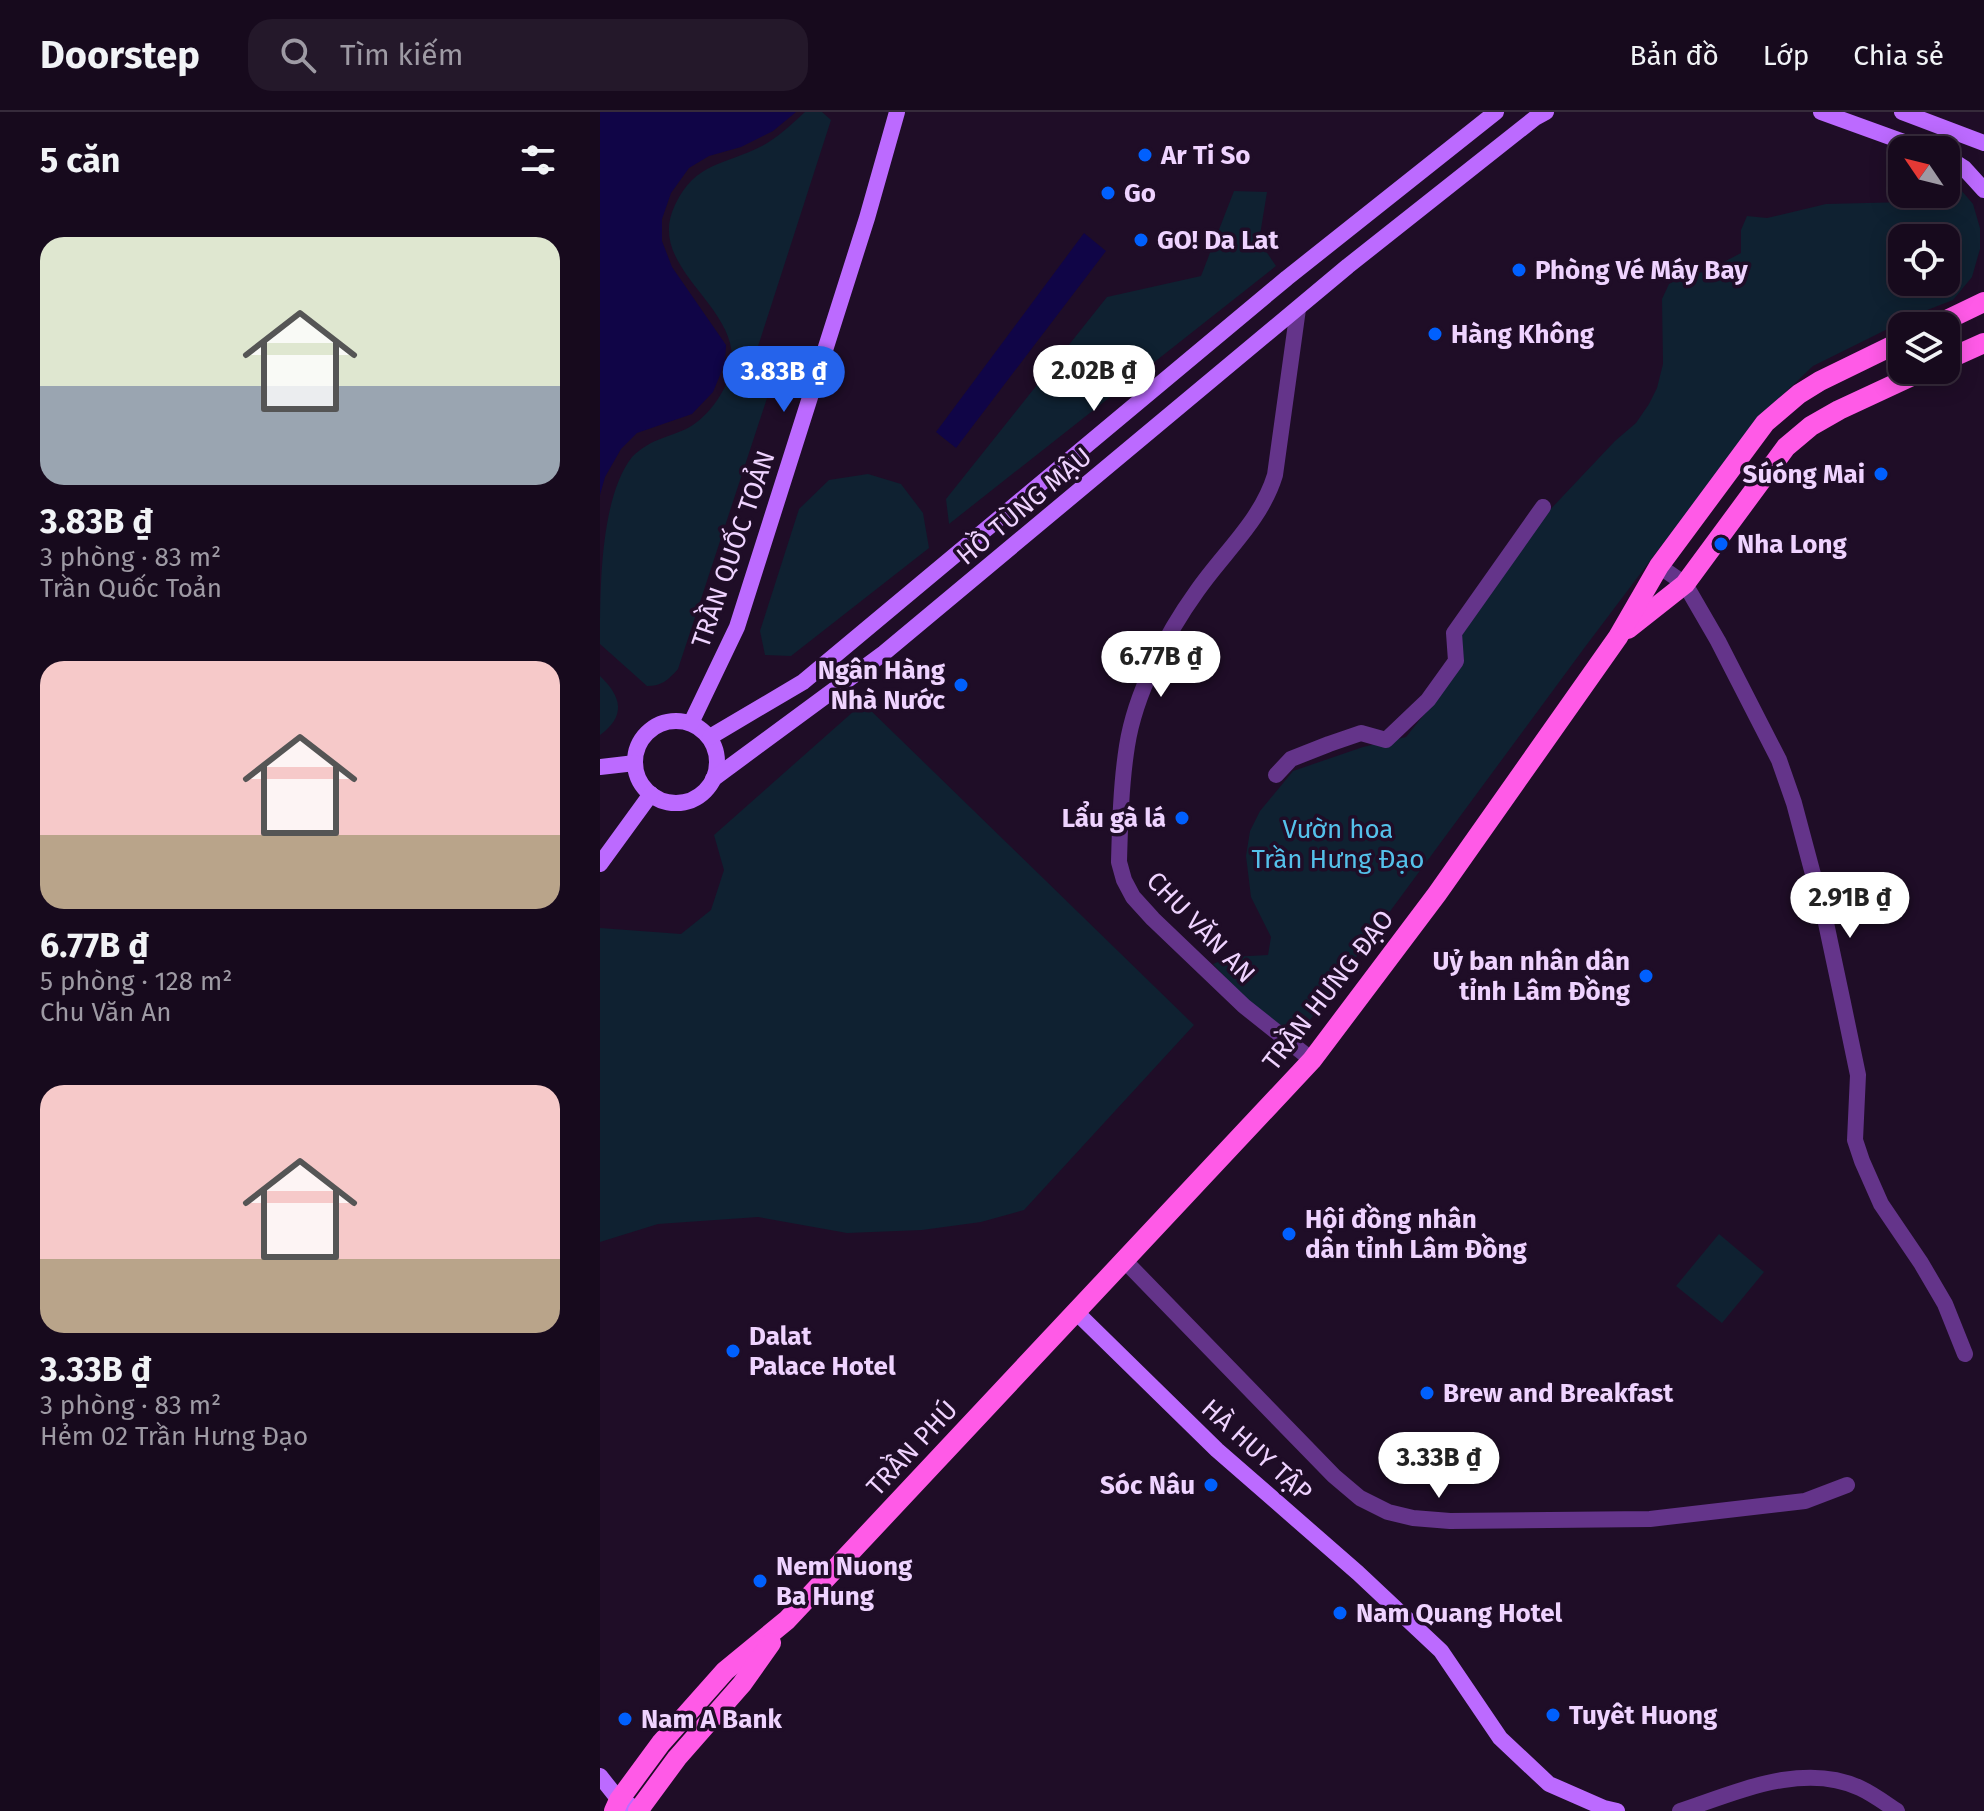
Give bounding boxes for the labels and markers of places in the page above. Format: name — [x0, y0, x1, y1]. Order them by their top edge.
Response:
place label: Ar Ti So — [1160, 140, 1251, 171]
marker: Ar Ti So — [1136, 146, 1154, 164]
place label: Go — [1124, 178, 1156, 209]
marker: Go — [1099, 184, 1117, 202]
place label: GO! Da Lat — [1157, 225, 1280, 256]
marker: GO! Da Lat — [1132, 231, 1150, 249]
place label: Phòng Vé Máy Bay — [1535, 255, 1748, 286]
marker: Phòng Vé Máy Bay — [1510, 261, 1528, 279]
place label: Hàng Không — [1451, 319, 1595, 350]
marker: Hàng Không — [1426, 325, 1444, 343]
pin: 2.02B ₫ — [1020, 345, 1168, 413]
pin: 3.83B ₫ — [710, 346, 858, 414]
place label: Súóng Mai — [1743, 459, 1865, 490]
marker: Súóng Mai — [1872, 465, 1890, 483]
place label: Nha Long — [1737, 529, 1848, 560]
marker: Nha Long — [1712, 535, 1730, 553]
pin: 6.77B ₫ — [1087, 631, 1235, 699]
place label: Ngân Hàng Nhà Nước — [818, 655, 946, 716]
marker: Ngân Hàng Nhà Nước — [952, 676, 970, 694]
place label: Lẩu gà lá — [1062, 801, 1166, 834]
marker: Lẩu gà lá — [1173, 809, 1191, 827]
pin: 2.91B ₫ — [1776, 872, 1924, 940]
place label: Uỷ ban nhân dân tỉnh Lâm Đồng — [1433, 946, 1631, 1007]
marker: Uỷ ban nhân dân tỉnh Lâm Đồng — [1637, 967, 1655, 985]
place label: Hội đồng nhân dân tỉnh Lâm Đồng — [1305, 1202, 1527, 1265]
marker: Hội đồng nhân dân tỉnh Lâm Đồng — [1280, 1225, 1298, 1243]
place label: Dalat Palace Hotel — [749, 1321, 896, 1382]
marker: Dalat Palace Hotel — [724, 1342, 742, 1360]
place label: Brew and Breakfast — [1443, 1378, 1674, 1409]
marker: Brew and Breakfast — [1418, 1384, 1436, 1402]
pin: 3.33B ₫ — [1365, 1432, 1513, 1500]
place label: Sóc Nâu — [1100, 1470, 1195, 1501]
marker: Sóc Nâu — [1202, 1476, 1220, 1494]
place label: Nem Nuong Ba Hung — [776, 1551, 913, 1612]
marker: Nem Nuong Ba Hung — [751, 1572, 769, 1590]
place label: Nam Quang Hotel — [1356, 1598, 1563, 1629]
marker: Nam Quang Hotel — [1331, 1604, 1349, 1622]
place label: Tuyêt Huong — [1569, 1700, 1718, 1731]
place label: Nam A Bank — [641, 1704, 782, 1735]
marker: Tuyêt Huong — [1544, 1706, 1562, 1724]
marker: Nam A Bank — [616, 1710, 634, 1728]

